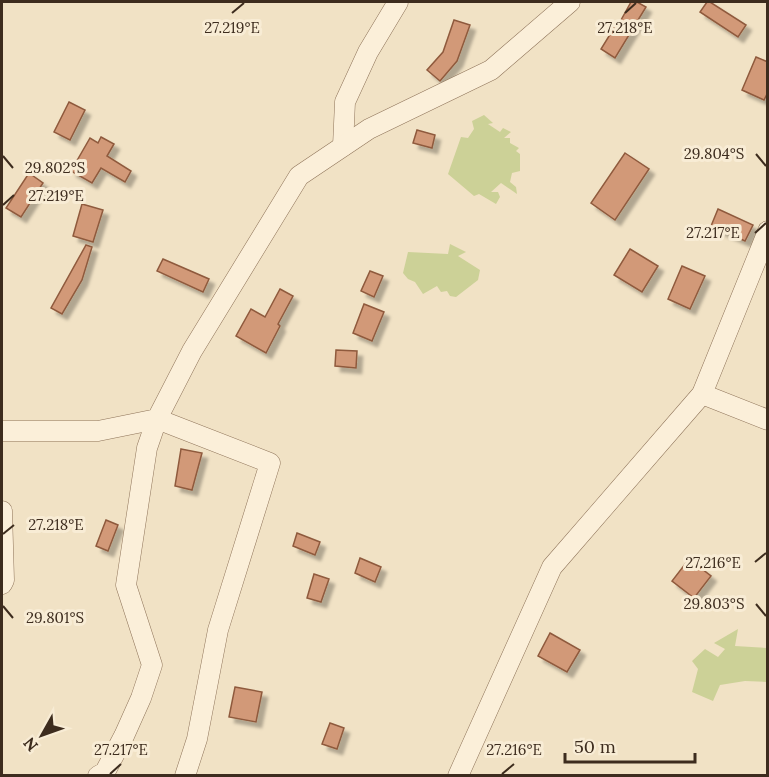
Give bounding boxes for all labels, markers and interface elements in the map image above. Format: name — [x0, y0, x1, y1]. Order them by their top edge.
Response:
text: 27.219°E — [204, 18, 260, 37]
text: 27.218°E — [597, 18, 653, 37]
text: 29.804°S — [684, 144, 744, 163]
text: 29.802°S — [25, 158, 85, 177]
text: 27.219°E — [28, 186, 84, 205]
text: 27.217°E — [686, 223, 740, 242]
text: 27.218°E — [28, 515, 84, 534]
text: 27.216°E — [685, 553, 741, 572]
text: 29.803°S — [684, 594, 744, 613]
text: 29.801°S — [26, 608, 84, 627]
north arrow — [12, 705, 72, 765]
scale bar — [565, 726, 696, 764]
text: N — [19, 733, 42, 756]
text: 50 m — [574, 735, 616, 758]
text: 27.217°E — [94, 740, 148, 759]
text: 27.216°E — [486, 740, 542, 759]

